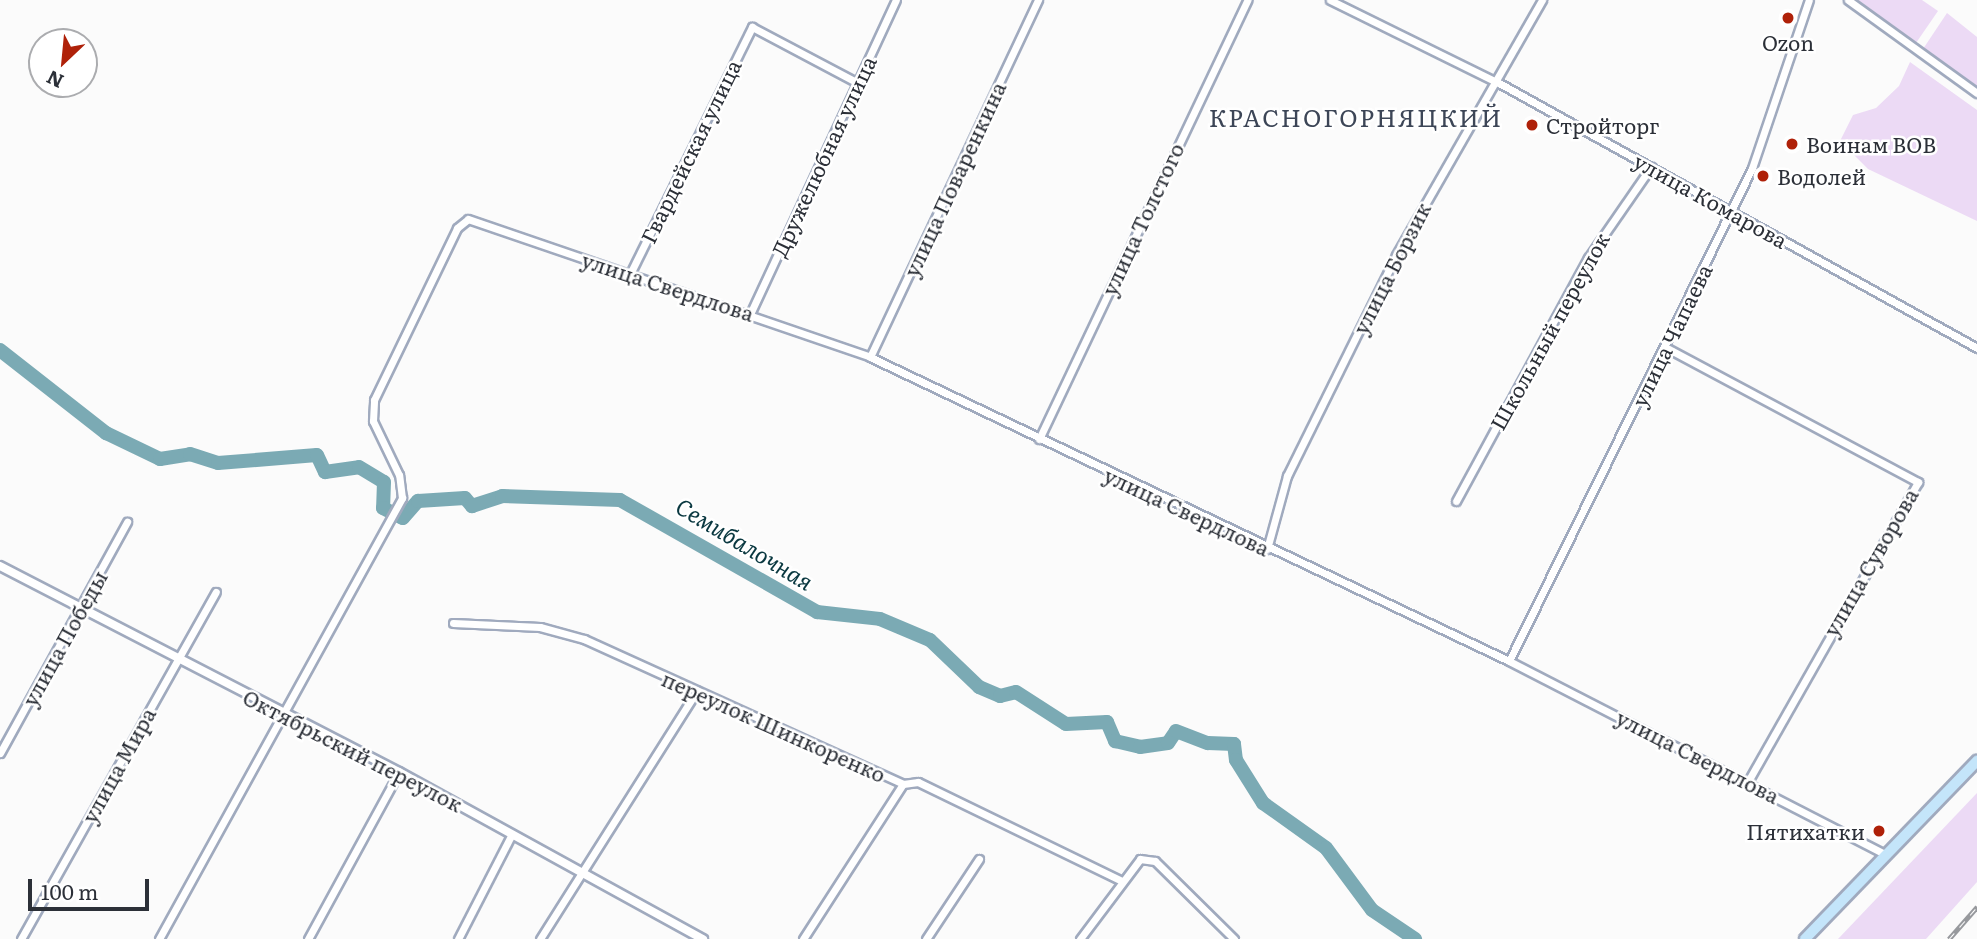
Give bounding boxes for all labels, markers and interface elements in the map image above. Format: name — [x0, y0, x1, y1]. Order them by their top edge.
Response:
marker: Ozon — [1780, 10, 1796, 26]
north arrow — [28, 28, 98, 98]
place label: Ozon — [1762, 29, 1814, 55]
street label: Дружелюбная улица — [765, 52, 881, 260]
street label: Гвардейская улица — [635, 55, 745, 247]
text: N — [41, 64, 68, 96]
street label: улица Поваренкина — [898, 77, 1010, 281]
district label: КРАСНОГОРНЯЦКИЙ — [1211, 103, 1501, 131]
place label: Стройторг — [1546, 112, 1660, 138]
marker: Стройторг — [1524, 117, 1540, 133]
place label: Воинам ВОВ — [1806, 131, 1936, 157]
marker: Воинам ВОВ — [1784, 136, 1800, 152]
street label: улица Толстого — [1096, 139, 1188, 299]
street label: улица Комарова — [1630, 147, 1792, 253]
place label: Водолей — [1777, 163, 1866, 189]
marker: Водолей — [1755, 168, 1771, 184]
street label: улица Борзик — [1347, 198, 1435, 338]
street label: Школьный переулок — [1484, 228, 1614, 434]
street label: улица Свердлова — [579, 246, 757, 326]
street label: улица Чапаева — [1626, 260, 1716, 410]
street label: улица Свердлова — [1100, 462, 1274, 560]
street label: улица Суворова — [1817, 483, 1923, 641]
water label: Семибалочная — [671, 491, 819, 595]
street label: улица Победы — [16, 566, 112, 710]
street label: переулок Шинкоренко — [658, 665, 890, 787]
street label: Октябрьский переулок — [239, 684, 467, 816]
street label: улица Мира — [76, 703, 160, 827]
street label: улица Свердлова — [1612, 704, 1784, 808]
place label: Пятихатки — [1746, 818, 1865, 844]
marker: Пятихатки — [1871, 823, 1887, 839]
scale bar — [32, 866, 152, 910]
text: 100 m — [41, 875, 98, 906]

